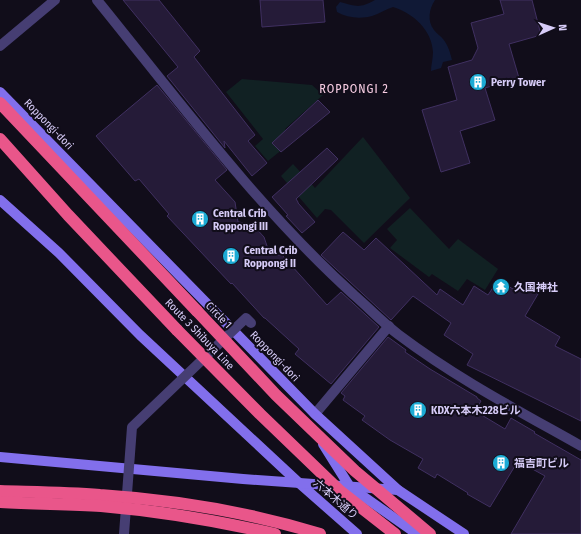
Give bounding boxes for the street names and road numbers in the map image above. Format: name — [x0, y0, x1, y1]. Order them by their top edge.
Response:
street label: Roppongi-dori — [21, 96, 76, 152]
street label: Route 3 Shibuya Line — [162, 296, 237, 373]
street label: Circle 1 — [203, 299, 234, 331]
street label: Roppongi-dori — [247, 328, 302, 384]
street label: 六本木通り — [311, 476, 361, 522]

